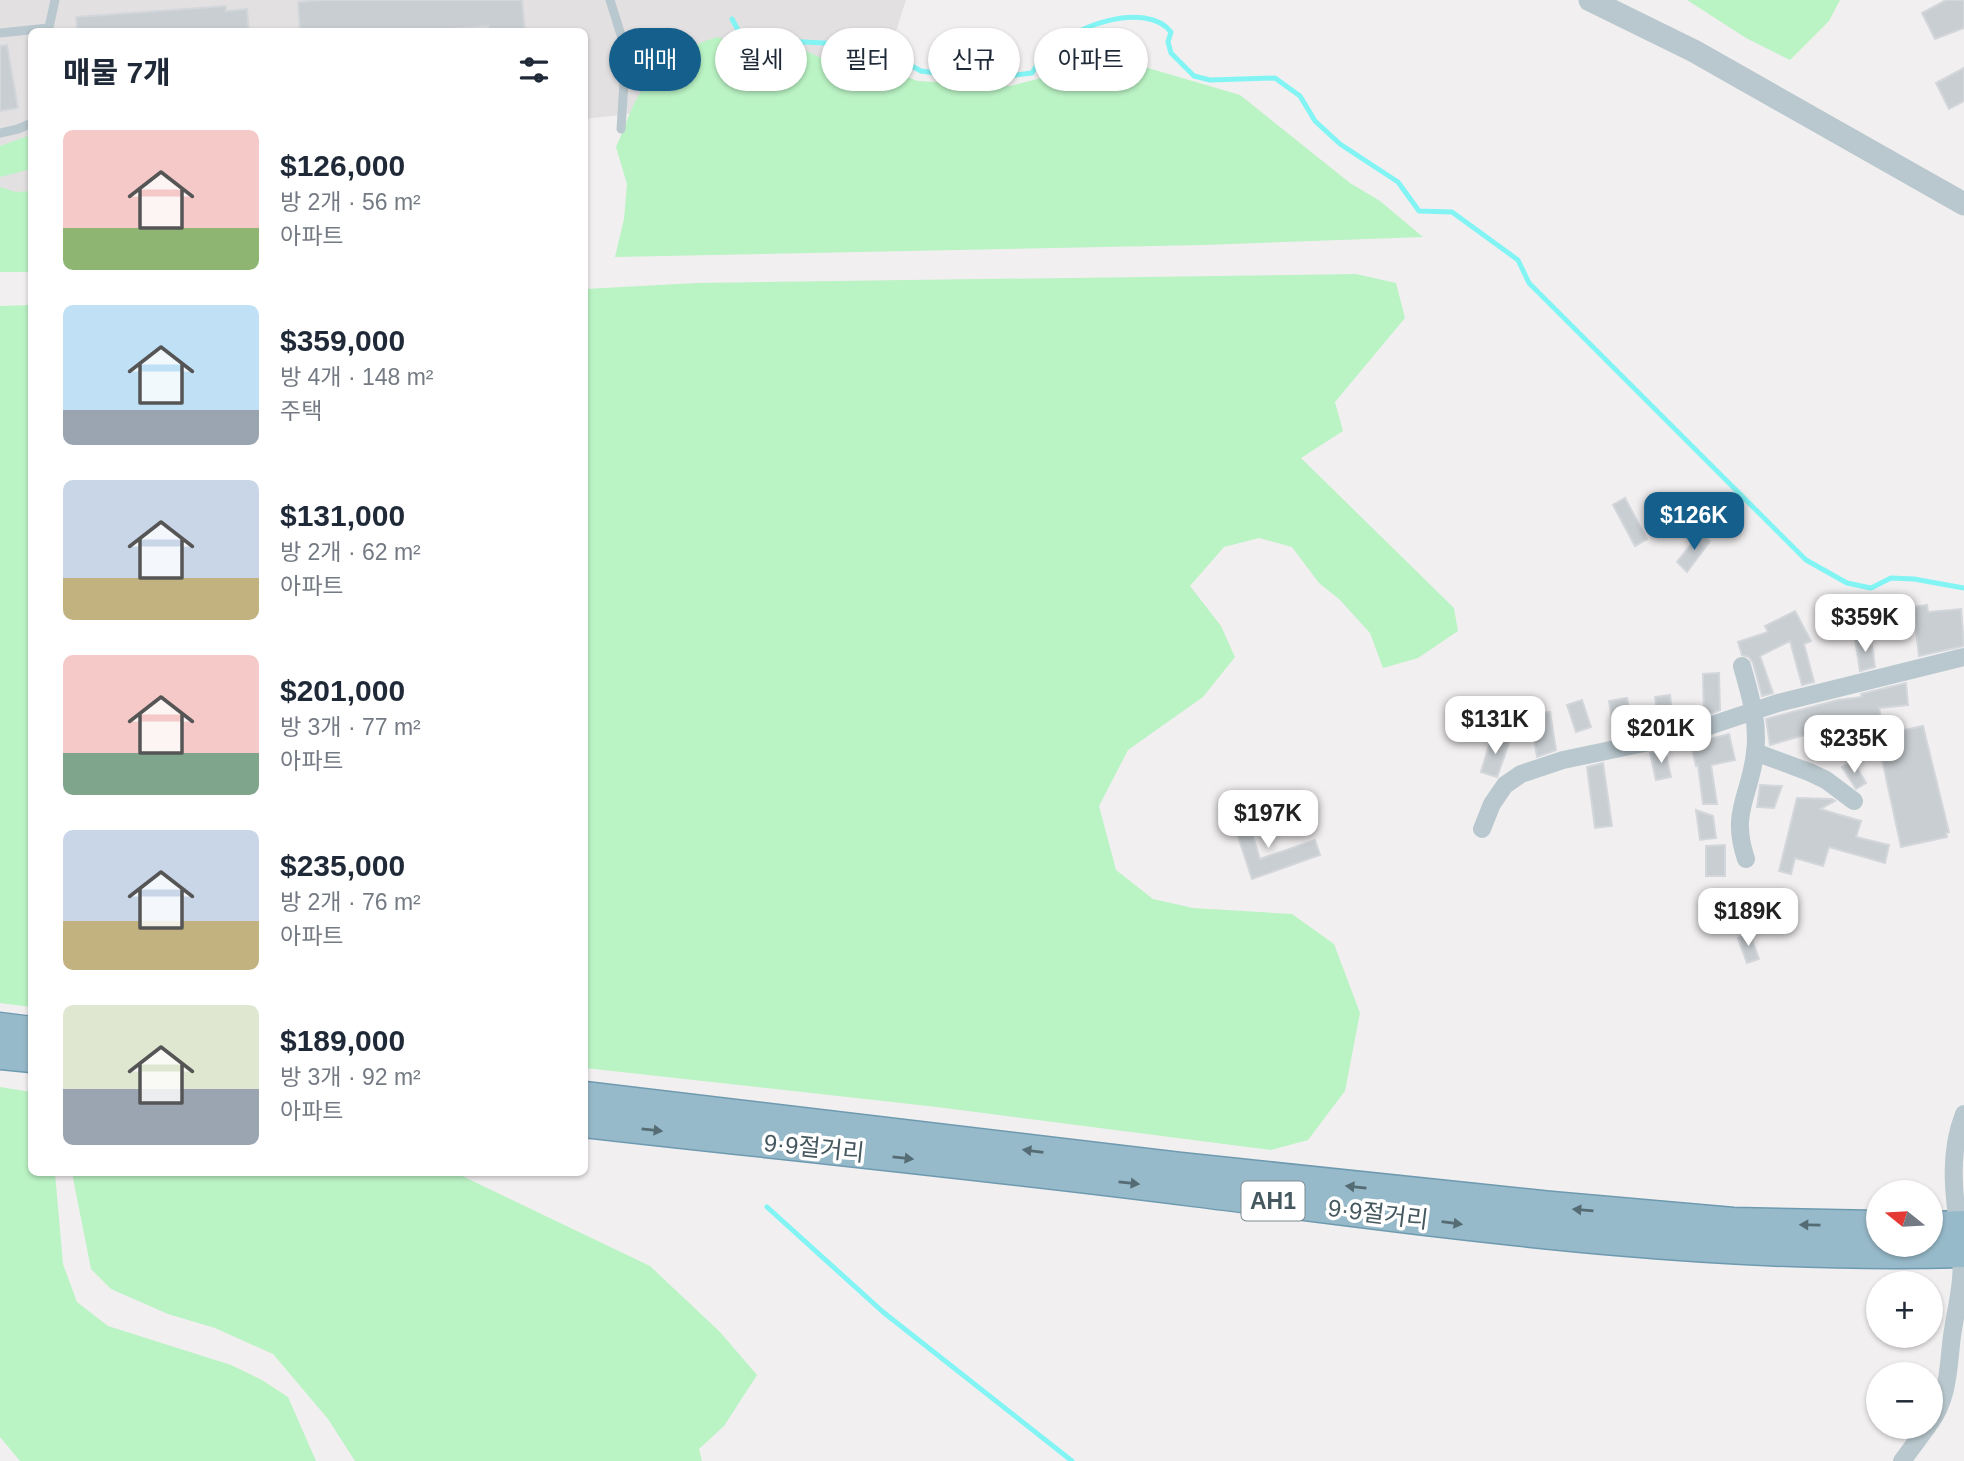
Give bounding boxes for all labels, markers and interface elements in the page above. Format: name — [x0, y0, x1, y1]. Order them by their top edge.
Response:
chip: 매매 — [609, 28, 701, 91]
chip: 월세 — [715, 28, 807, 91]
chip: 필터 — [821, 28, 914, 91]
chip: 신규 — [928, 28, 1020, 91]
chip: 아파트 — [1034, 28, 1148, 91]
icon: filters — [515, 51, 553, 89]
text: 매물 7개 — [63, 56, 171, 89]
text: $126,000 — [280, 149, 405, 182]
icon: home — [119, 158, 203, 242]
text: 방 2개 · 56 m² — [280, 189, 421, 215]
text: 아파트 — [280, 223, 343, 249]
text: $359,000 — [280, 324, 405, 357]
icon: home — [119, 333, 203, 417]
text: 방 4개 · 148 m² — [280, 364, 434, 390]
text: 주택 — [280, 398, 322, 424]
pin: $126K — [1645, 492, 1743, 552]
text: $131,000 — [280, 499, 405, 532]
text: $126K — [1660, 502, 1728, 528]
icon: home — [119, 508, 203, 592]
text: 방 2개 · 62 m² — [280, 539, 421, 565]
text: 아파트 — [280, 573, 343, 599]
pin: $359K — [1816, 594, 1914, 654]
text: $359K — [1831, 604, 1899, 630]
text: $201,000 — [280, 674, 405, 707]
icon: home — [119, 683, 203, 767]
pin: $131K — [1446, 696, 1544, 756]
text: $131K — [1461, 706, 1529, 732]
pin: $201K — [1612, 706, 1710, 765]
text: 방 3개 · 77 m² — [280, 714, 421, 740]
text: $201K — [1627, 715, 1695, 741]
pin: $235K — [1805, 716, 1903, 775]
text: $235K — [1820, 725, 1888, 751]
text: 아파트 — [280, 748, 343, 774]
pin: $197K — [1219, 790, 1317, 850]
text: $197K — [1234, 800, 1302, 826]
text: $235,000 — [280, 849, 405, 882]
icon: home — [119, 858, 203, 942]
pin: $189K — [1699, 888, 1797, 948]
text: 방 2개 · 76 m² — [280, 889, 421, 915]
text: $189K — [1714, 898, 1782, 924]
text: 아파트 — [280, 923, 343, 949]
text: $189,000 — [280, 1024, 405, 1057]
icon: home — [119, 1033, 203, 1117]
text: 방 3개 · 92 m² — [280, 1064, 421, 1090]
text: 아파트 — [280, 1098, 343, 1124]
one-way arrow — [641, 1124, 663, 1135]
street label: 9·9절거리 — [762, 1129, 866, 1166]
one-way arrow — [1022, 1145, 1044, 1156]
one-way arrow — [892, 1152, 914, 1163]
one-way arrow — [1118, 1178, 1140, 1189]
north arrow — [1866, 1180, 1942, 1256]
map controls — [1866, 1180, 1943, 1439]
one-way arrow — [1345, 1181, 1367, 1192]
road number: AH1 — [1242, 1182, 1304, 1220]
street label: 9·9절거리 — [1326, 1194, 1430, 1233]
one-way arrow — [1571, 1204, 1593, 1215]
one-way arrow — [1441, 1218, 1463, 1229]
one-way arrow — [1798, 1219, 1820, 1230]
button: + — [1866, 1271, 1943, 1348]
button: − — [1866, 1362, 1943, 1439]

